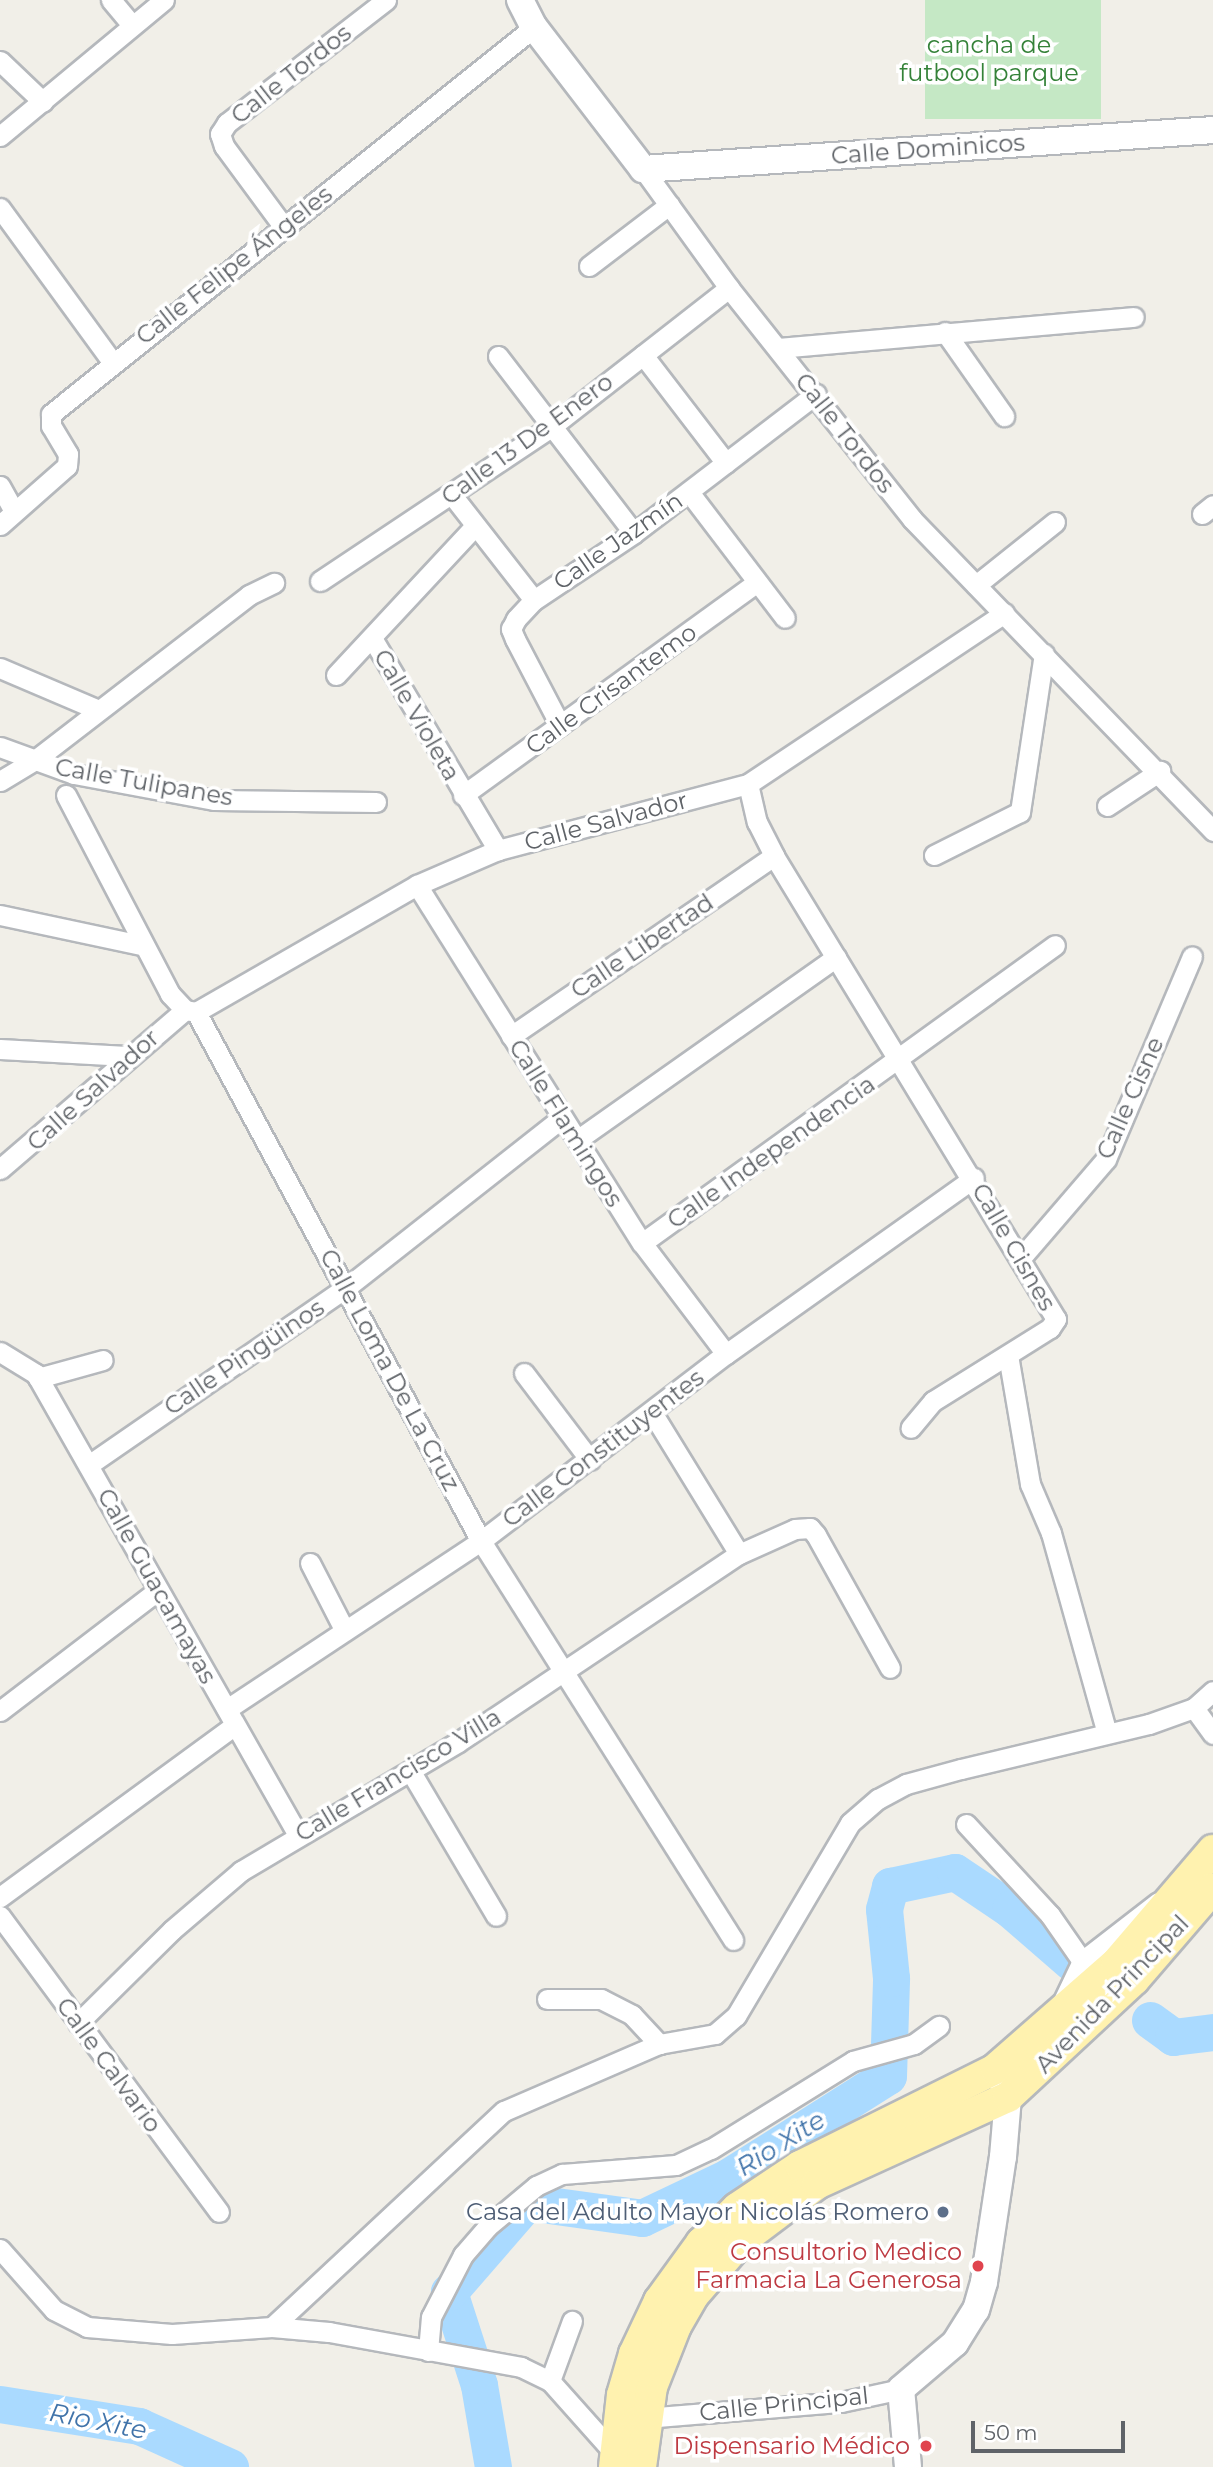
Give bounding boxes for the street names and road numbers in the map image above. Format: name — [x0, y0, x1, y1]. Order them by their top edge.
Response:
street label: Calle Tordos — [225, 18, 357, 130]
street label: Calle Dominicos — [830, 128, 1026, 170]
street label: Calle Felipe Ángeles — [130, 179, 338, 351]
street label: Calle 13 De Enero — [436, 367, 618, 511]
street label: Calle Tordos — [789, 367, 901, 499]
street label: Calle Jazmín — [548, 486, 688, 596]
street label: Calle Crisantemo — [520, 617, 702, 761]
street label: Calle Violeta — [368, 644, 466, 786]
street label: Calle Tulipanes — [53, 752, 235, 812]
street label: Calle Salvador — [521, 785, 691, 857]
street label: Calle Libertad — [565, 888, 719, 1004]
street label: Calle Salvador — [21, 1023, 165, 1157]
street label: Calle Cisne — [1090, 1032, 1170, 1164]
street label: Calle Flamingos — [503, 1034, 629, 1212]
street label: Calle Independencia — [662, 1069, 880, 1235]
street label: Calle Cisnes — [966, 1178, 1062, 1316]
street label: Calle Loma De La Cruz — [314, 1244, 466, 1496]
street label: Calle Pingüinos — [159, 1293, 329, 1421]
street label: Calle Constituyentes — [497, 1363, 709, 1533]
street label: Calle Guacamayas — [91, 1483, 223, 1689]
street label: Calle Francisco Villa — [290, 1702, 506, 1848]
street label: Avenida Principal — [1029, 1909, 1195, 2079]
street label: Calle Calvario — [50, 1992, 168, 2138]
street label: Calle Principal — [698, 2381, 870, 2427]

